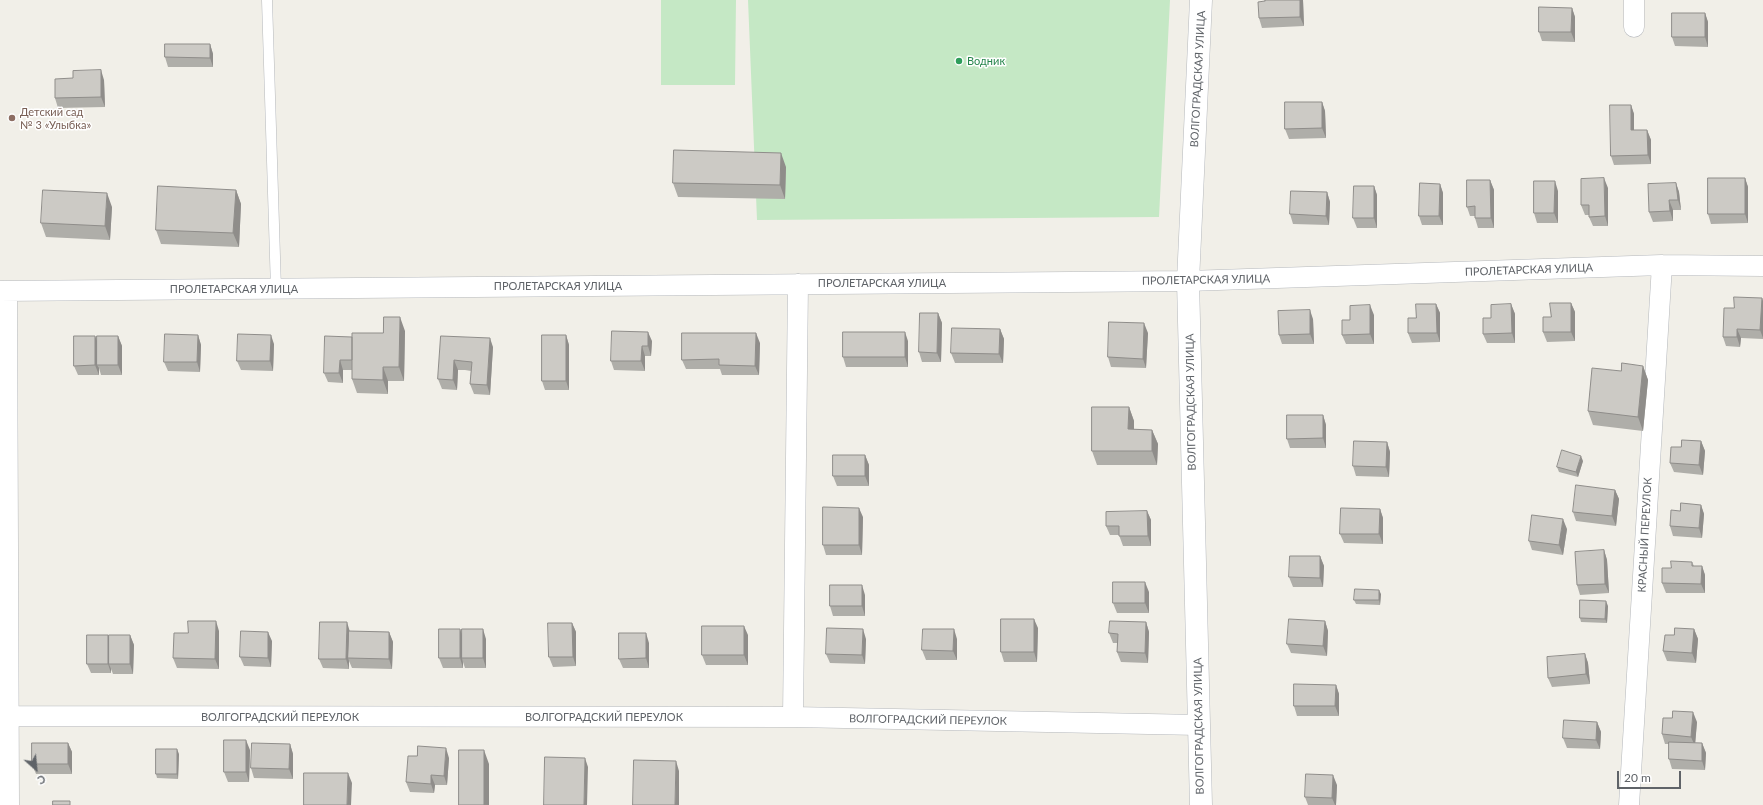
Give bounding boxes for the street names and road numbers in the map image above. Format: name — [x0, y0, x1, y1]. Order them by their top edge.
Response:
street label: ВОЛГОГРАДСКАЯ УЛИЦА — [1188, 10, 1208, 148]
street label: ПРОЛЕТАРСКАЯ УЛИЦА — [1465, 261, 1593, 279]
street label: ПРОЛЕТАРСКАЯ УЛИЦА — [1142, 272, 1270, 288]
street label: ПРОЛЕТАРСКАЯ УЛИЦА — [818, 276, 946, 290]
street label: ПРОЛЕТАРСКАЯ УЛИЦА — [494, 279, 622, 293]
street label: ПРОЛЕТАРСКАЯ УЛИЦА — [170, 282, 298, 296]
street label: ВОЛГОГРАДСКАЯ УЛИЦА — [1183, 333, 1199, 471]
street label: КРАСНЫЙ ПЕРЕУЛОК — [1635, 477, 1655, 593]
street label: ВОЛГОГРАДСКАЯ УЛИЦА — [1191, 657, 1207, 795]
street label: ВОЛГОГРАДСКИЙ ПЕРЕУЛОК — [201, 710, 359, 724]
street label: ВОЛГОГРАДСКИЙ ПЕРЕУЛОК — [525, 710, 683, 724]
street label: ВОЛГОГРАДСКИЙ ПЕРЕУЛОК — [849, 712, 1007, 728]

